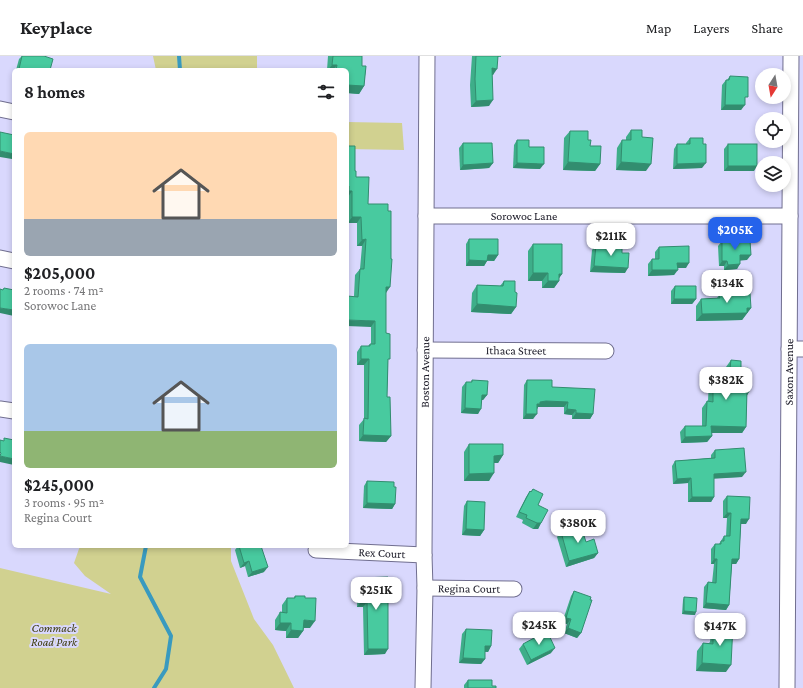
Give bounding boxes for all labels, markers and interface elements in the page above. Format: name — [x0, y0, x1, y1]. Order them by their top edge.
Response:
text: Keyplace — [20, 17, 92, 38]
text: Map — [646, 20, 671, 36]
text: Layers — [693, 20, 730, 36]
text: Share — [752, 20, 783, 36]
north arrow — [755, 68, 791, 104]
map controls — [755, 68, 791, 192]
icon: filters — [315, 81, 337, 103]
text: 8 homes — [24, 83, 85, 102]
button: locate — [755, 112, 791, 148]
button: layers — [755, 156, 791, 192]
icon: home — [145, 158, 217, 230]
street label: Sorowoc Lane — [491, 209, 557, 223]
pin: $205K — [707, 217, 763, 251]
text: $205K — [717, 222, 753, 237]
pin: $211K — [583, 223, 639, 257]
text: $211K — [595, 228, 627, 243]
text: $205,000 — [24, 264, 95, 283]
pin: $134K — [699, 270, 755, 304]
text: $134K — [710, 275, 744, 290]
text: 2 rooms · 74 m² — [24, 283, 104, 298]
text: Sorowoc Lane — [24, 298, 96, 313]
street label: Boston Avenue — [418, 336, 432, 408]
street label: Saxon Avenue — [782, 339, 796, 405]
street label: Ithaca Street — [486, 343, 547, 358]
pin: $382K — [698, 367, 754, 401]
icon: home — [145, 370, 217, 442]
text: $382K — [708, 372, 744, 387]
text: $245,000 — [24, 476, 94, 495]
text: 3 rooms · 95 m² — [24, 495, 104, 510]
text: Regina Court — [24, 510, 92, 525]
pin: $380K — [550, 510, 606, 544]
text: $380K — [560, 515, 596, 530]
street label: Rex Court — [358, 545, 407, 561]
pin: $251K — [348, 577, 404, 611]
street label: Regina Court — [438, 581, 501, 596]
text: $251K — [360, 582, 392, 597]
pin: $245K — [511, 612, 567, 646]
pin: $147K — [692, 613, 748, 647]
text: $245K — [522, 617, 556, 632]
text: $147K — [704, 618, 736, 633]
park label: Commack Road Park — [31, 621, 78, 649]

